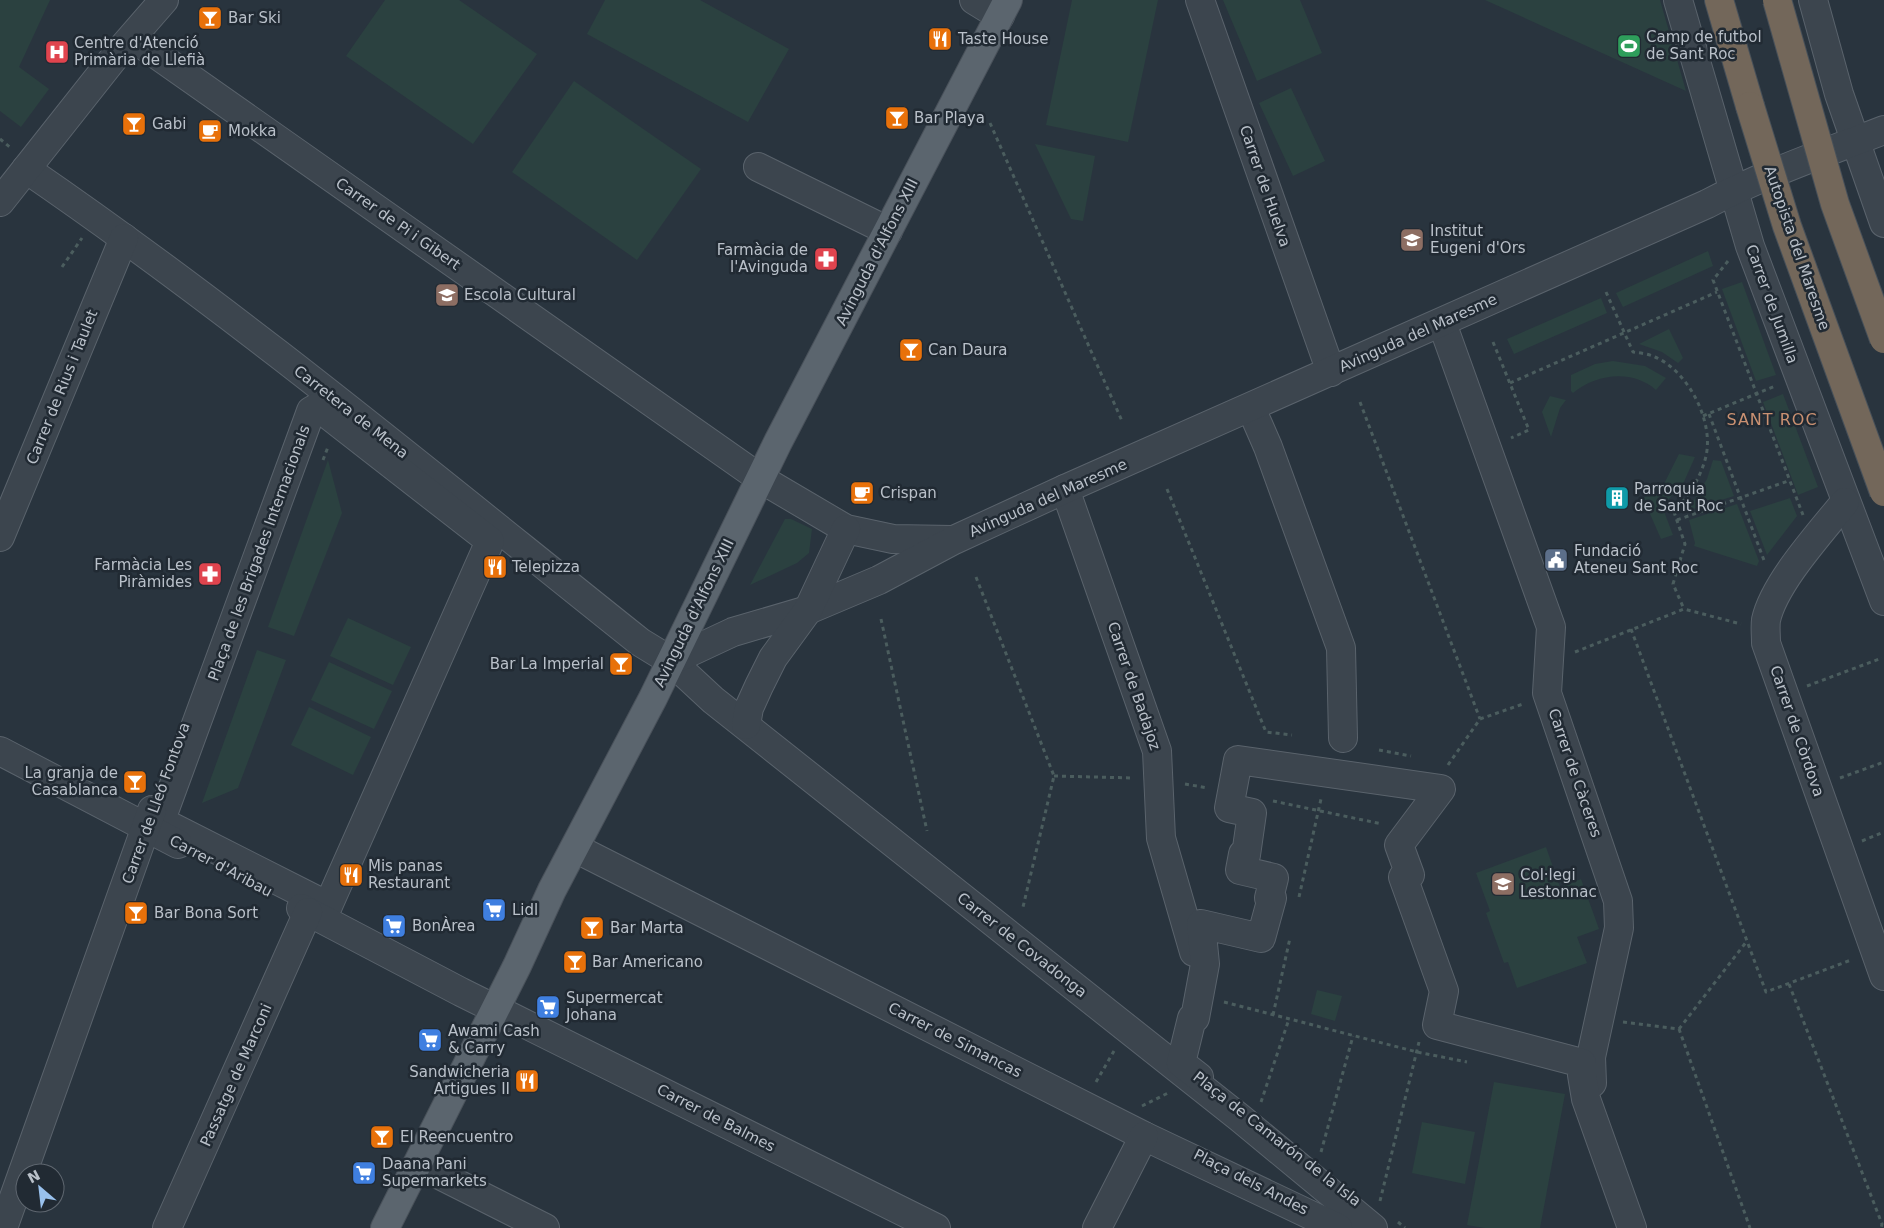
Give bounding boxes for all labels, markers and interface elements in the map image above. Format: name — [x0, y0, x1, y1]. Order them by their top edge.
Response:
bar icon: Bar Ski — [197, 5, 223, 31]
place label: Bar Ski — [228, 9, 281, 27]
restaurant icon: Taste House — [927, 26, 953, 52]
place label: Camp de futbol de Sant Roc — [1646, 28, 1762, 63]
place label: Taste House — [957, 30, 1049, 48]
sports icon: Camp de futbol de Sant Roc — [1616, 33, 1642, 59]
place label: Centre d'Atenció Primària de Llefià — [74, 34, 205, 69]
hospital icon: Centre d'Atenció Primària de Llefià — [44, 39, 70, 65]
bar icon: Bar Playa — [884, 105, 910, 131]
place label: Bar Playa — [914, 109, 985, 127]
bar icon: Gabi — [121, 111, 147, 137]
place label: Gabi — [152, 115, 187, 133]
cafe icon: Mokka — [197, 118, 223, 144]
place label: Mokka — [228, 122, 276, 140]
street label: Carrer de Huelva — [1236, 123, 1294, 249]
street label: Autopista del Maresme — [1760, 163, 1834, 333]
street label: Carrer de Pi i Gibert — [332, 174, 464, 274]
street label: Avinguda d'Alfons XIII — [832, 175, 922, 329]
place label: Institut Eugeni d'Ors — [1430, 222, 1526, 257]
school or university icon: Institut Eugeni d'Ors — [1399, 227, 1425, 253]
place label: Farmàcia de l'Avinguda — [717, 241, 808, 276]
street label: Carrer de Jumilla — [1742, 242, 1802, 366]
pharmacy icon: Farmàcia de l'Avinguda — [813, 246, 839, 272]
school or university icon: Escola Cultural — [434, 282, 460, 308]
place label: Escola Cultural — [464, 286, 576, 304]
street label: Avinguda del Maresme — [1336, 290, 1500, 376]
street label: Carrer de Rius i Taulet — [23, 307, 101, 467]
bar icon: Can Daura — [898, 337, 924, 363]
place label: Can Daura — [928, 341, 1008, 359]
street label: Carretera de Mena — [290, 362, 412, 462]
district label: SANT ROC — [1726, 410, 1818, 429]
street label: Plaça de les Brigades Internacionals — [204, 423, 314, 683]
street label: Avinguda del Maresme — [966, 455, 1130, 541]
cafe icon: Crispan — [849, 480, 875, 506]
place label: Parroquia de Sant Roc — [1634, 480, 1724, 515]
place label: Crispan — [880, 484, 937, 502]
building icon: Parroquia de Sant Roc — [1604, 485, 1630, 511]
street label: Avinguda d'Alfons XIII — [650, 536, 738, 690]
place label: Fundació Ateneu Sant Roc — [1574, 542, 1698, 577]
public building icon: Fundació Ateneu Sant Roc — [1543, 547, 1569, 573]
restaurant icon: Telepizza — [482, 554, 508, 580]
place label: Farmàcia Les Piràmides — [94, 556, 192, 591]
place label: Telepizza — [511, 558, 580, 576]
pharmacy icon: Farmàcia Les Piràmides — [197, 561, 223, 587]
street label: Carrer de Badajoz — [1104, 619, 1164, 753]
bar icon: Bar La Imperial — [608, 651, 634, 677]
place label: Bar La Imperial — [490, 655, 604, 673]
street label: Carrer de Còrdova — [1766, 663, 1828, 799]
street label: Carrer de Càceres — [1544, 706, 1606, 840]
street label: Carrer de Lleó Fontova — [118, 720, 194, 886]
place label: La granja de Casablanca — [24, 764, 118, 799]
bar icon: La granja de Casablanca — [122, 769, 148, 795]
street label: Carrer d'Aribau — [166, 831, 276, 901]
place label: Mis panas Restaurant — [368, 857, 450, 892]
restaurant icon: Mis panas Restaurant — [338, 862, 364, 888]
place label: Col·legi Lestonnac — [1520, 866, 1597, 901]
school or university icon: Col·legi Lestonnac — [1490, 871, 1516, 897]
street label: Carrer de Covadonga — [954, 889, 1090, 1001]
supermarket icon: Lidl — [481, 897, 507, 923]
bar icon: Bar Bona Sort — [123, 900, 149, 926]
place label: Lidl — [512, 901, 538, 919]
place label: Bar Bona Sort — [154, 904, 258, 922]
supermarket icon: BonÀrea — [381, 913, 407, 939]
bar icon: Bar Marta — [579, 915, 605, 941]
place label: BonÀrea — [412, 916, 476, 935]
place label: Bar Marta — [610, 919, 684, 937]
bar icon: Bar Americano — [562, 949, 588, 975]
place label: Bar Americano — [592, 953, 703, 971]
place label: Supermercat Johana — [565, 989, 663, 1024]
supermarket icon: Supermercat Johana — [535, 994, 561, 1020]
street label: Carrer de Simancas — [885, 999, 1025, 1082]
street label: Passatge de Marconi — [196, 1001, 276, 1149]
place label: Awami Cash & Carry — [448, 1022, 540, 1057]
supermarket icon: Awami Cash & Carry — [417, 1027, 443, 1053]
place label: Sandwicheria Artigues II — [409, 1063, 510, 1098]
restaurant icon: Sandwicheria Artigues II — [514, 1068, 540, 1094]
street label: Plaça de Camarón de la Isla — [1189, 1068, 1365, 1210]
street label: Carrer de Balmes — [654, 1080, 778, 1156]
bar icon: El Reencuentro — [369, 1124, 395, 1150]
place label: El Reencuentro — [400, 1128, 514, 1146]
street label: Plaça dels Andes — [1191, 1145, 1312, 1219]
place label: Daana Pani Supermarkets — [382, 1155, 487, 1190]
supermarket icon: Daana Pani Supermarkets — [351, 1160, 377, 1186]
north arrow — [15, 1163, 65, 1213]
text: N — [25, 1167, 43, 1186]

